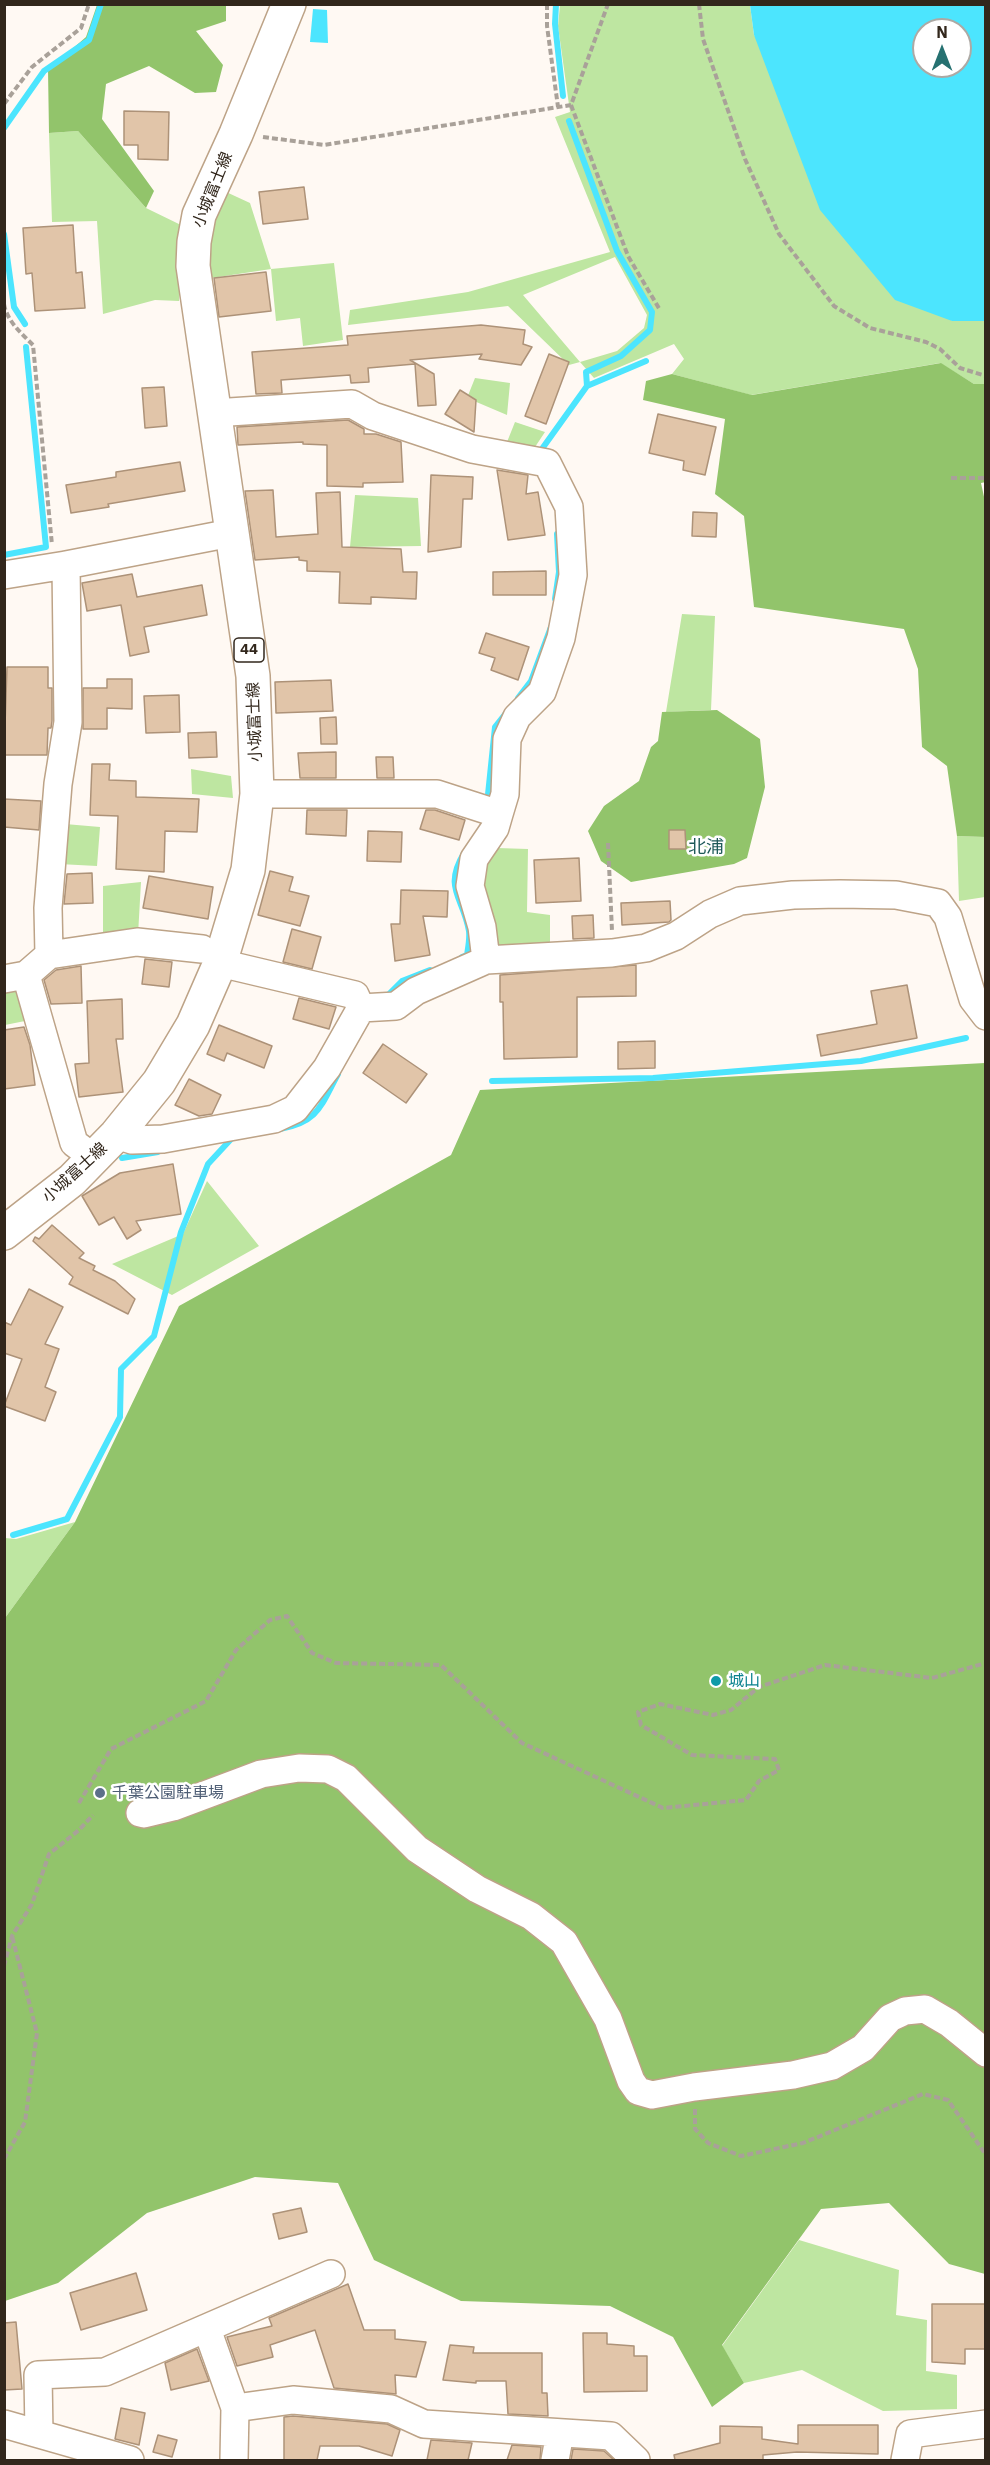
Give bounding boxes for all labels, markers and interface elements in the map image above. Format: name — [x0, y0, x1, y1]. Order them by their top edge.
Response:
north arrow — [912, 18, 972, 78]
text: N — [936, 22, 948, 42]
street label: 小城富士線 — [189, 149, 237, 231]
road number: 44 — [234, 638, 264, 662]
street label: 小城富士線 — [244, 682, 266, 762]
district label: 北浦 — [688, 837, 724, 859]
street label: 小城富士線 — [39, 1139, 111, 1207]
place label: 城山 — [728, 1671, 760, 1691]
marker: 城山 — [709, 1674, 723, 1688]
place label: 千葉公園駐車場 — [112, 1783, 224, 1803]
marker: 千葉公園駐車場 — [93, 1786, 107, 1800]

